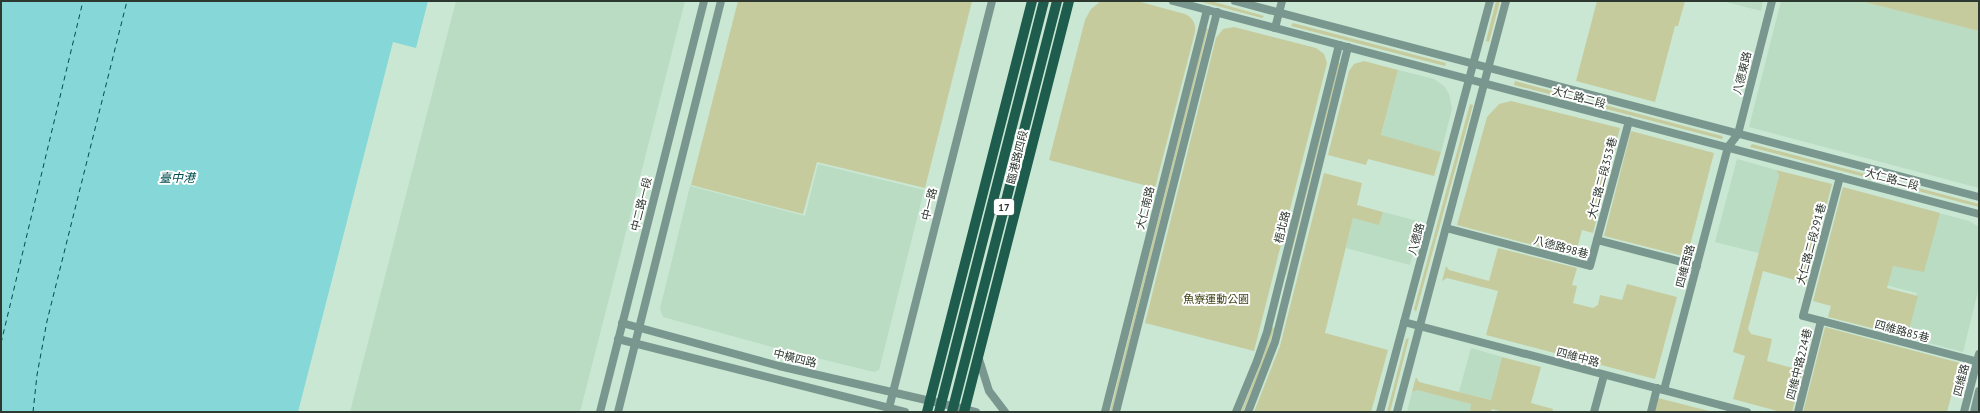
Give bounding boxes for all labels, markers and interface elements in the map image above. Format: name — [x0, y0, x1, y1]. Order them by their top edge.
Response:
street label: 八德東路 — [1730, 50, 1754, 96]
street label: 大仁路二段 — [1551, 83, 1607, 111]
street label: 臨港路四段 — [1004, 129, 1030, 185]
street label: 大仁路二段353巷 — [1584, 136, 1620, 220]
street label: 大仁路二段 — [1864, 165, 1920, 193]
water label: 臺中港 — [159, 170, 197, 185]
street label: 中二路一段 — [628, 176, 654, 232]
street label: 大仁南路 — [1133, 185, 1157, 231]
street label: 中一路 — [918, 186, 940, 222]
road number: 17 — [994, 199, 1014, 215]
street label: 大仁路二段291巷 — [1793, 202, 1829, 286]
street label: 梧北路 — [1271, 209, 1293, 245]
street label: 八德路 — [1405, 221, 1427, 257]
street label: 八德路98巷 — [1532, 233, 1590, 261]
street label: 四維西路 — [1673, 243, 1697, 289]
park label: 魚寮運動公園 — [1183, 292, 1249, 306]
street label: 四維路85巷 — [1873, 317, 1931, 345]
street label: 四維中路224巷 — [1783, 327, 1815, 401]
street label: 四維中路 — [1555, 345, 1601, 369]
street label: 中橫四路 — [772, 346, 818, 370]
street label: 四維路 — [1950, 362, 1972, 398]

